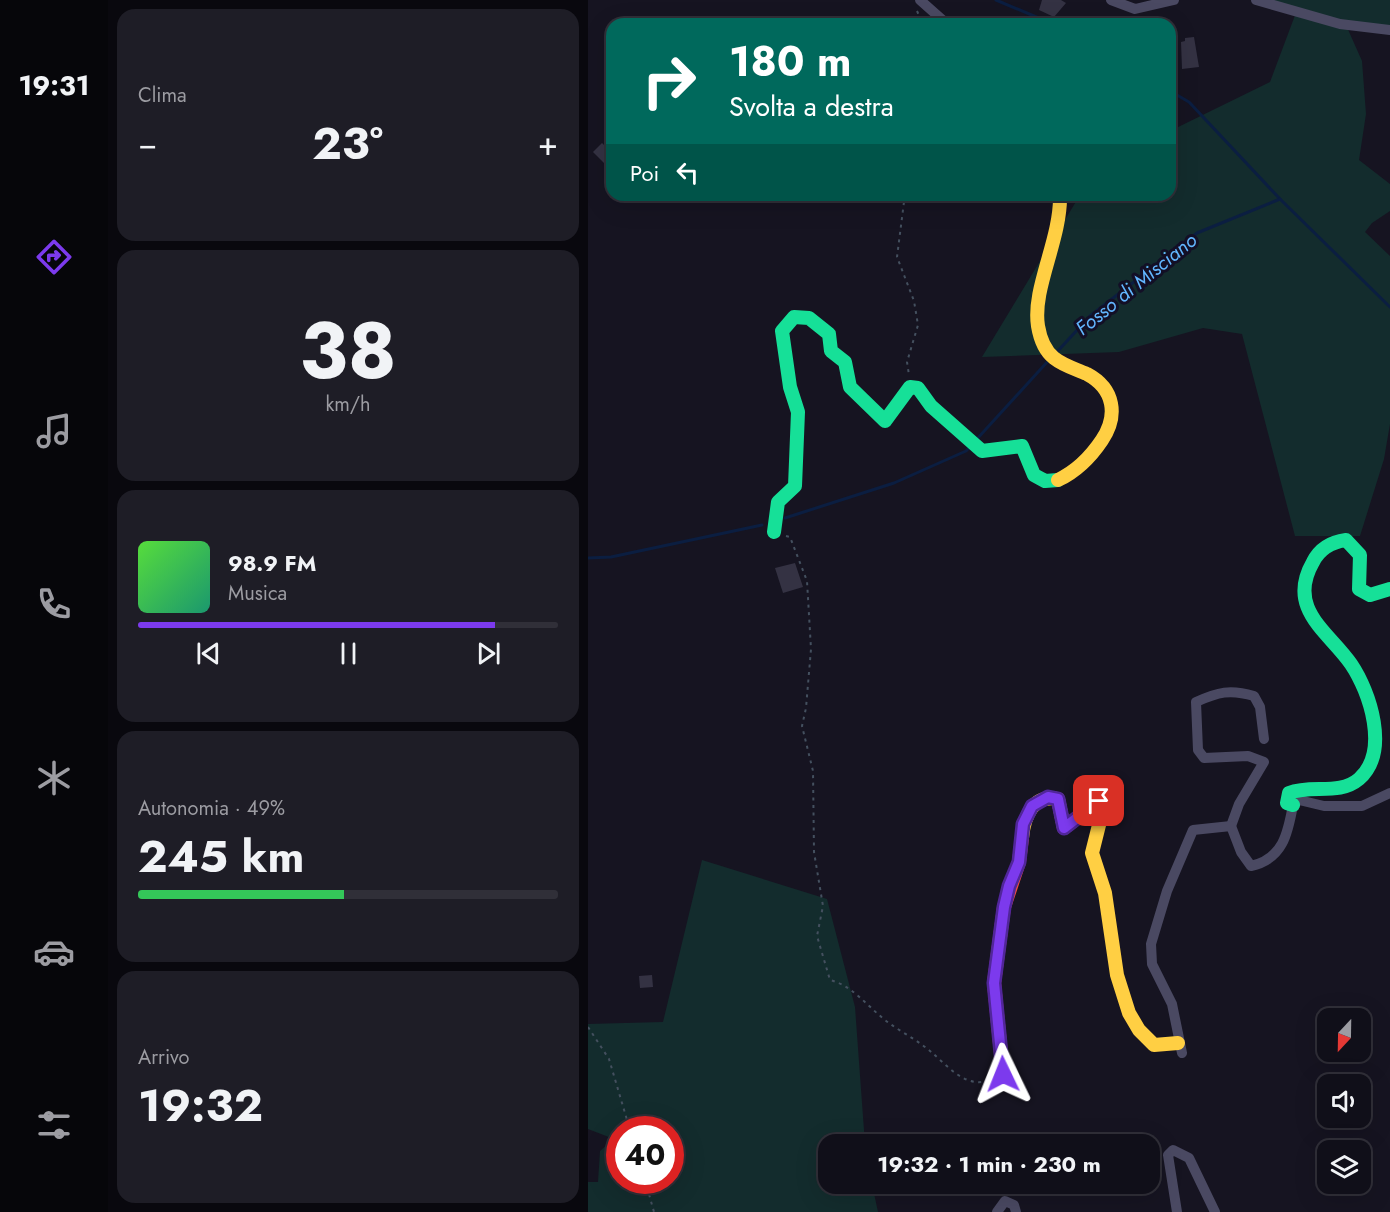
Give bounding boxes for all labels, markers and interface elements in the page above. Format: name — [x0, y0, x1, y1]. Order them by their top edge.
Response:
text: 180 m — [729, 31, 852, 92]
icon: right — [630, 42, 708, 120]
text: 19:31 — [18, 66, 90, 105]
text: Clima — [138, 81, 187, 110]
text: Svolta a destra — [729, 87, 894, 126]
text: 23° — [312, 111, 383, 176]
text: − — [138, 120, 157, 167]
text: + — [538, 120, 558, 167]
icon: left — [671, 156, 704, 189]
text: Poi — [630, 157, 659, 189]
water label: Fosso di Misciano — [1069, 226, 1204, 342]
icon: directions — [33, 236, 75, 278]
text: 38 — [299, 295, 397, 407]
text: km/h — [325, 390, 371, 419]
icon: music — [33, 410, 75, 452]
text: 98.9 FM — [228, 547, 316, 579]
text: Musica — [228, 579, 287, 608]
icon: phone — [33, 583, 75, 625]
icon: previous — [192, 637, 225, 670]
icon: pause — [332, 637, 365, 670]
icon: next — [472, 637, 505, 670]
icon: climate — [33, 757, 75, 799]
pin — [1073, 775, 1124, 826]
icon: arrive — [1082, 784, 1115, 817]
text: Autonomia · 49% — [138, 794, 285, 823]
text: 245 km — [138, 824, 304, 889]
icon: car — [33, 931, 75, 973]
north arrow — [1317, 1008, 1371, 1062]
map controls — [1317, 1008, 1371, 1194]
position arrow — [971, 1042, 1035, 1106]
text: Arrivo — [138, 1043, 190, 1072]
text: 19:32 — [138, 1073, 263, 1138]
button: sound — [1317, 1074, 1371, 1128]
icon: filters — [33, 1104, 75, 1146]
speed limit sign: 40 — [606, 1116, 684, 1194]
button: layers — [1317, 1140, 1371, 1194]
text: 19:32 · 1 min · 230 m — [877, 1148, 1101, 1180]

